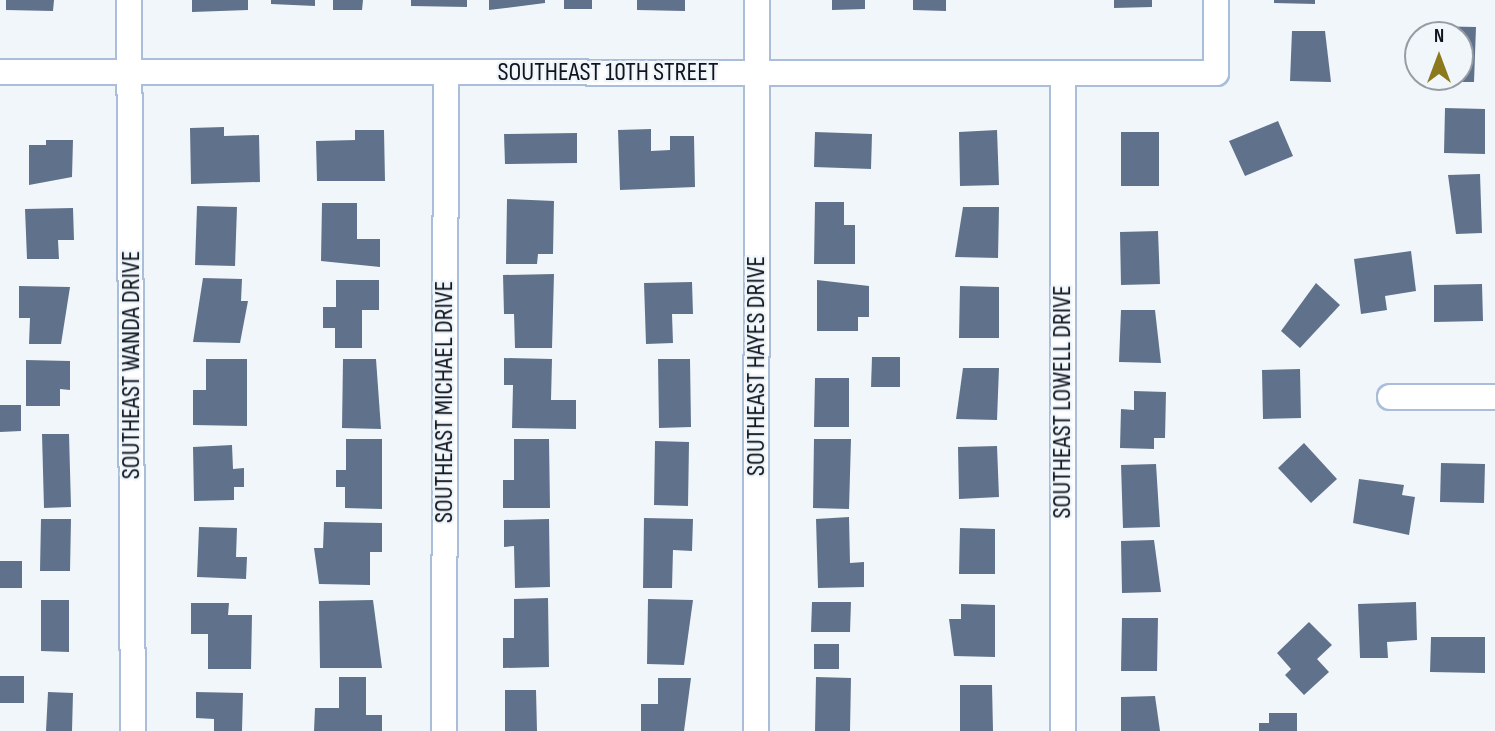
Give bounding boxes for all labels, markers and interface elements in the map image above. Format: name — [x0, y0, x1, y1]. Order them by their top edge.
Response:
north arrow — [1404, 21, 1474, 91]
text: N — [1434, 25, 1444, 48]
street label: SOUTHEAST 10TH STREET — [497, 57, 719, 89]
street label: SOUTHEAST WANDA DRIVE — [116, 251, 148, 479]
street label: SOUTHEAST HAYES DRIVE — [741, 256, 773, 476]
street label: SOUTHEAST MICHAEL DRIVE — [429, 281, 461, 523]
street label: SOUTHEAST LOWELL DRIVE — [1047, 285, 1079, 519]

